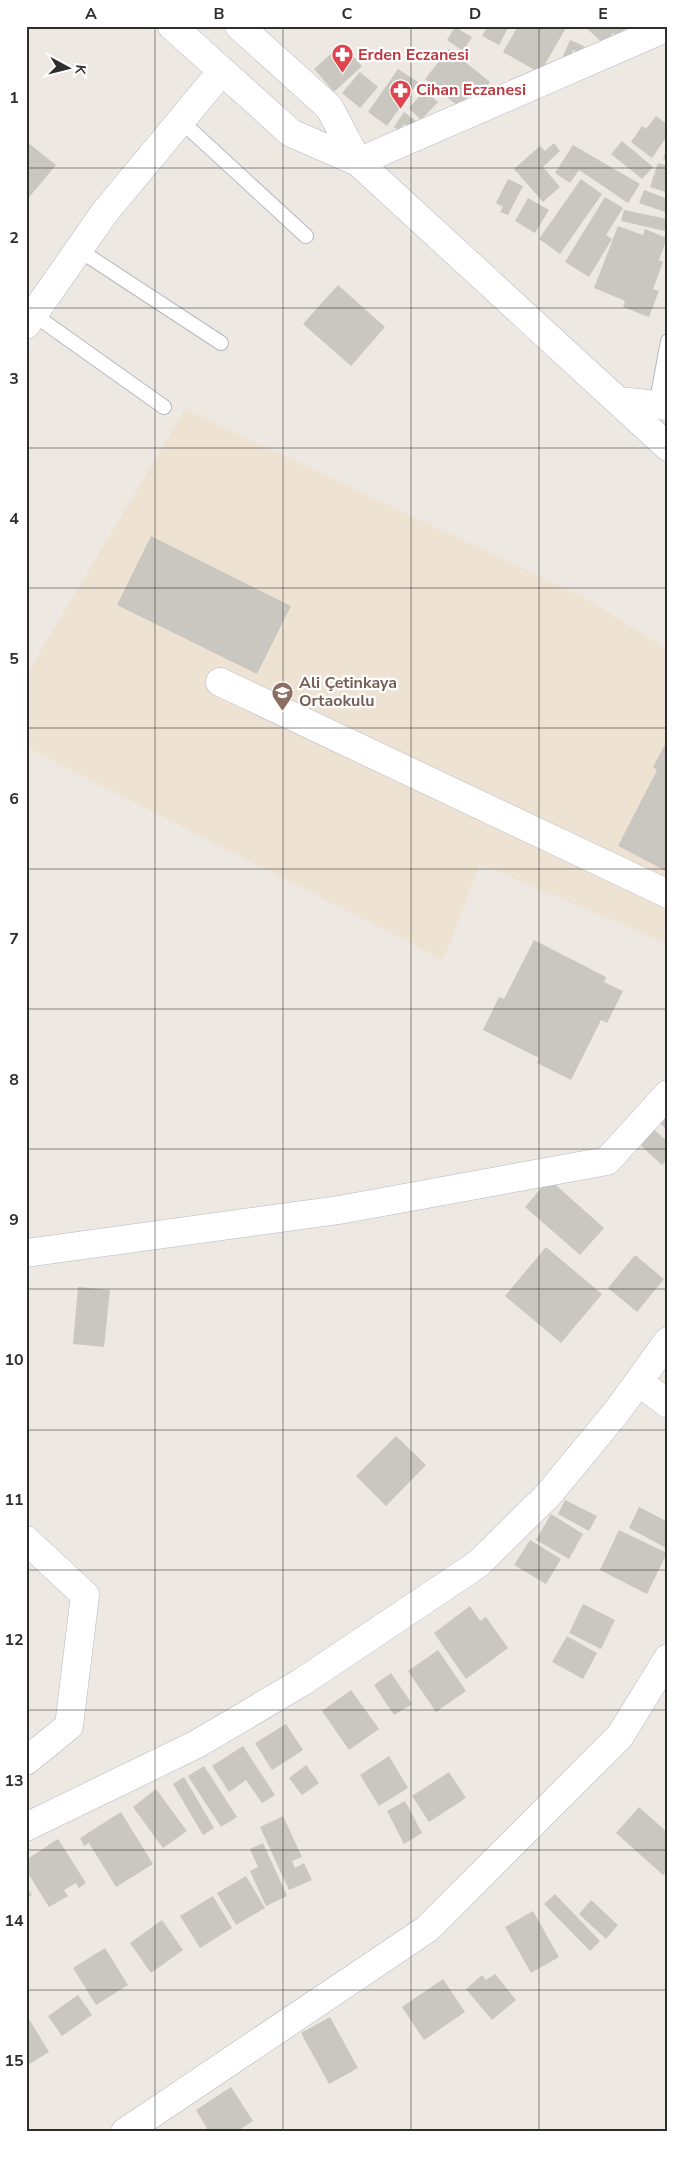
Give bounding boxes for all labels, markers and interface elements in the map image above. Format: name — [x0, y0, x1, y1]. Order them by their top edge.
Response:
text: A — [85, 3, 97, 25]
text: B — [213, 3, 225, 25]
text: C — [342, 3, 353, 25]
text: D — [469, 3, 481, 25]
text: E — [598, 3, 608, 25]
north arrow — [42, 42, 92, 92]
pharmacy icon: Erden Eczanesi — [330, 43, 354, 74]
place label: Erden Eczanesi — [358, 44, 469, 66]
text: K — [70, 64, 90, 76]
pharmacy icon: Cihan Eczanesi — [388, 78, 412, 109]
place label: Cihan Eczanesi — [416, 79, 526, 101]
text: 1 — [9, 87, 19, 109]
text: 2 — [9, 227, 19, 249]
text: 3 — [9, 368, 19, 390]
text: 4 — [9, 508, 19, 530]
text: 5 — [9, 648, 19, 670]
place label: Ali Çetinkaya Ortaokulu — [299, 672, 397, 712]
school or university icon: Ali Çetinkaya Ortaokulu — [271, 680, 295, 711]
text: 6 — [9, 788, 19, 810]
text: 7 — [9, 928, 19, 950]
text: 8 — [9, 1069, 19, 1091]
text: 9 — [9, 1209, 19, 1231]
text: 10 — [4, 1349, 24, 1371]
text: 11 — [4, 1489, 24, 1511]
text: 12 — [4, 1629, 24, 1651]
text: 13 — [4, 1770, 24, 1792]
text: 14 — [4, 1910, 24, 1932]
text: 15 — [4, 2050, 24, 2072]

